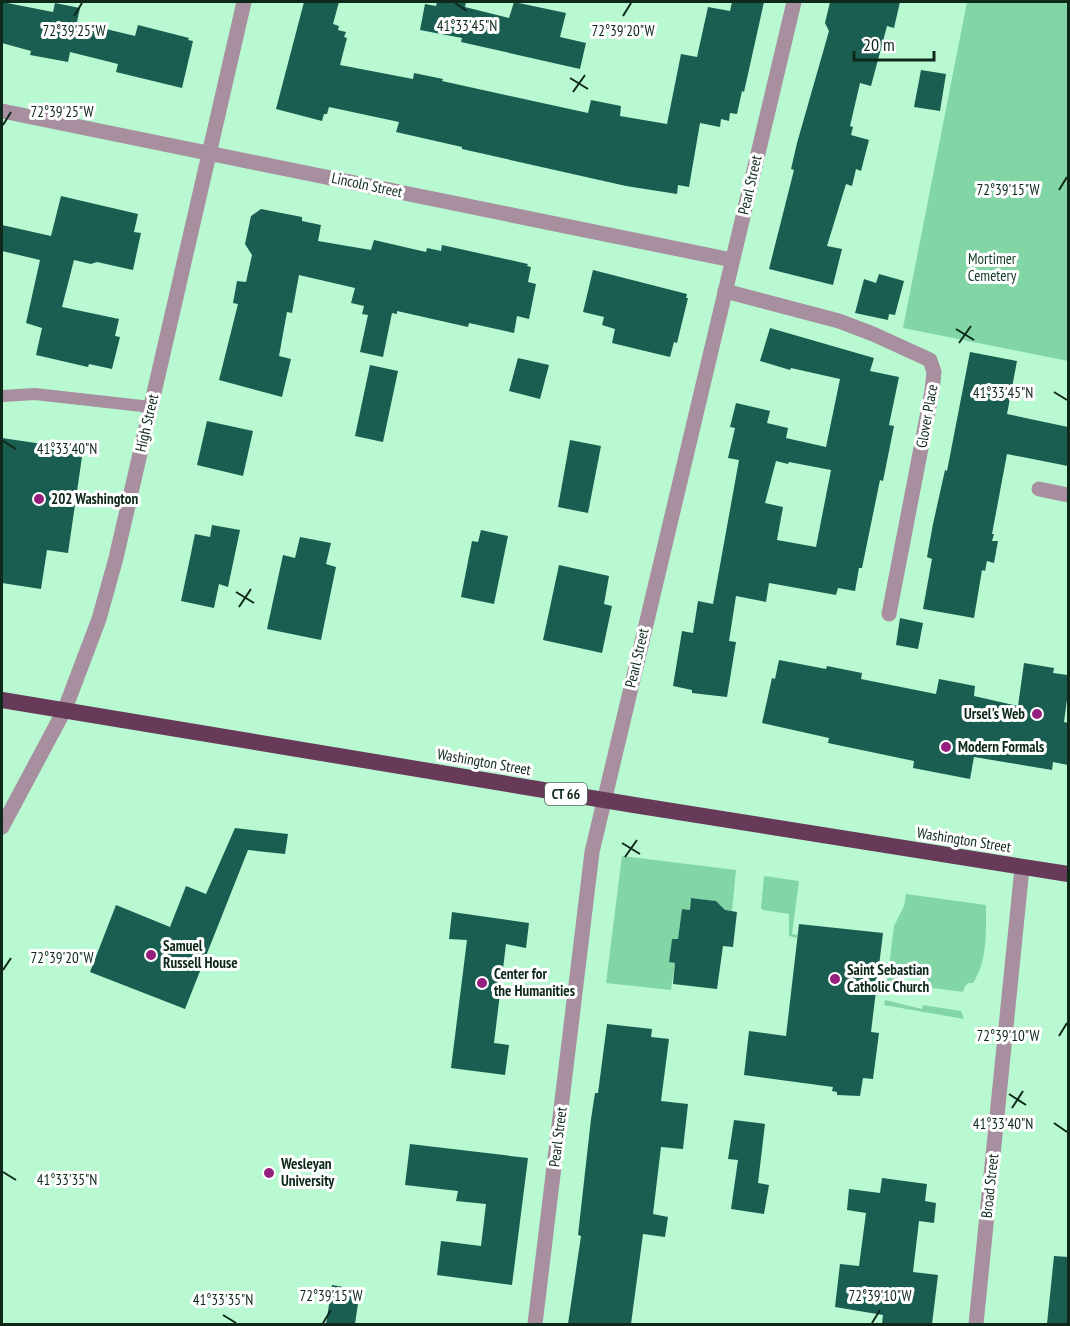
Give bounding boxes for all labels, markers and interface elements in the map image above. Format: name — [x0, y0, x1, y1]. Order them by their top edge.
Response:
text: 41°33'45"N — [437, 16, 497, 35]
text: 72°39'25"W — [42, 21, 106, 40]
text: 72°39'20"W — [591, 21, 655, 40]
scale bar — [854, 24, 934, 62]
text: 20 m — [863, 33, 895, 56]
text: 72°39'25"W — [30, 102, 94, 121]
street label: Pearl Street — [733, 153, 766, 216]
street label: Lincoln Street — [330, 168, 404, 201]
text: 72°39'15"W — [976, 180, 1040, 199]
park label: Mortimer Cemetery — [968, 249, 1017, 285]
street label: Glover Place — [912, 383, 941, 449]
text: 41°33'45"N — [973, 383, 1033, 402]
street label: High Street — [131, 392, 162, 454]
text: 41°33'40"N — [37, 439, 97, 458]
place label: 202 Washington — [51, 489, 138, 508]
marker: 202 Washington — [32, 492, 46, 506]
street label: Pearl Street — [620, 626, 653, 689]
place label: Ursel's Web — [964, 704, 1025, 723]
marker: Ursel's Web — [1030, 707, 1044, 721]
place label: Modern Formals — [958, 737, 1044, 756]
marker: Modern Formals — [939, 740, 953, 754]
street label: Washington Street — [436, 744, 532, 779]
road number: CT 66 — [545, 783, 587, 805]
street label: Washington Street — [916, 823, 1012, 856]
place label: Samuel Russell House — [163, 936, 238, 972]
text: 72°39'20"W — [30, 948, 94, 967]
marker: Samuel Russell House — [144, 948, 158, 962]
place label: Saint Sebastian Catholic Church — [847, 960, 929, 996]
place label: Center for the Humanities — [494, 964, 575, 1000]
marker: Saint Sebastian Catholic Church — [828, 972, 842, 986]
marker: Center for the Humanities — [475, 976, 489, 990]
text: 72°39'10"W — [976, 1026, 1040, 1045]
street label: Pearl Street — [544, 1106, 571, 1168]
text: 41°33'40"N — [973, 1114, 1033, 1133]
street label: Broad Street — [977, 1153, 1002, 1219]
place label: Wesleyan University — [280, 1154, 335, 1190]
marker: Wesleyan University — [262, 1166, 276, 1180]
text: 41°33'35"N — [37, 1170, 97, 1189]
text: 72°39'15"W — [299, 1286, 363, 1305]
text: 72°39'10"W — [848, 1286, 912, 1305]
text: 41°33'35"N — [193, 1290, 253, 1309]

